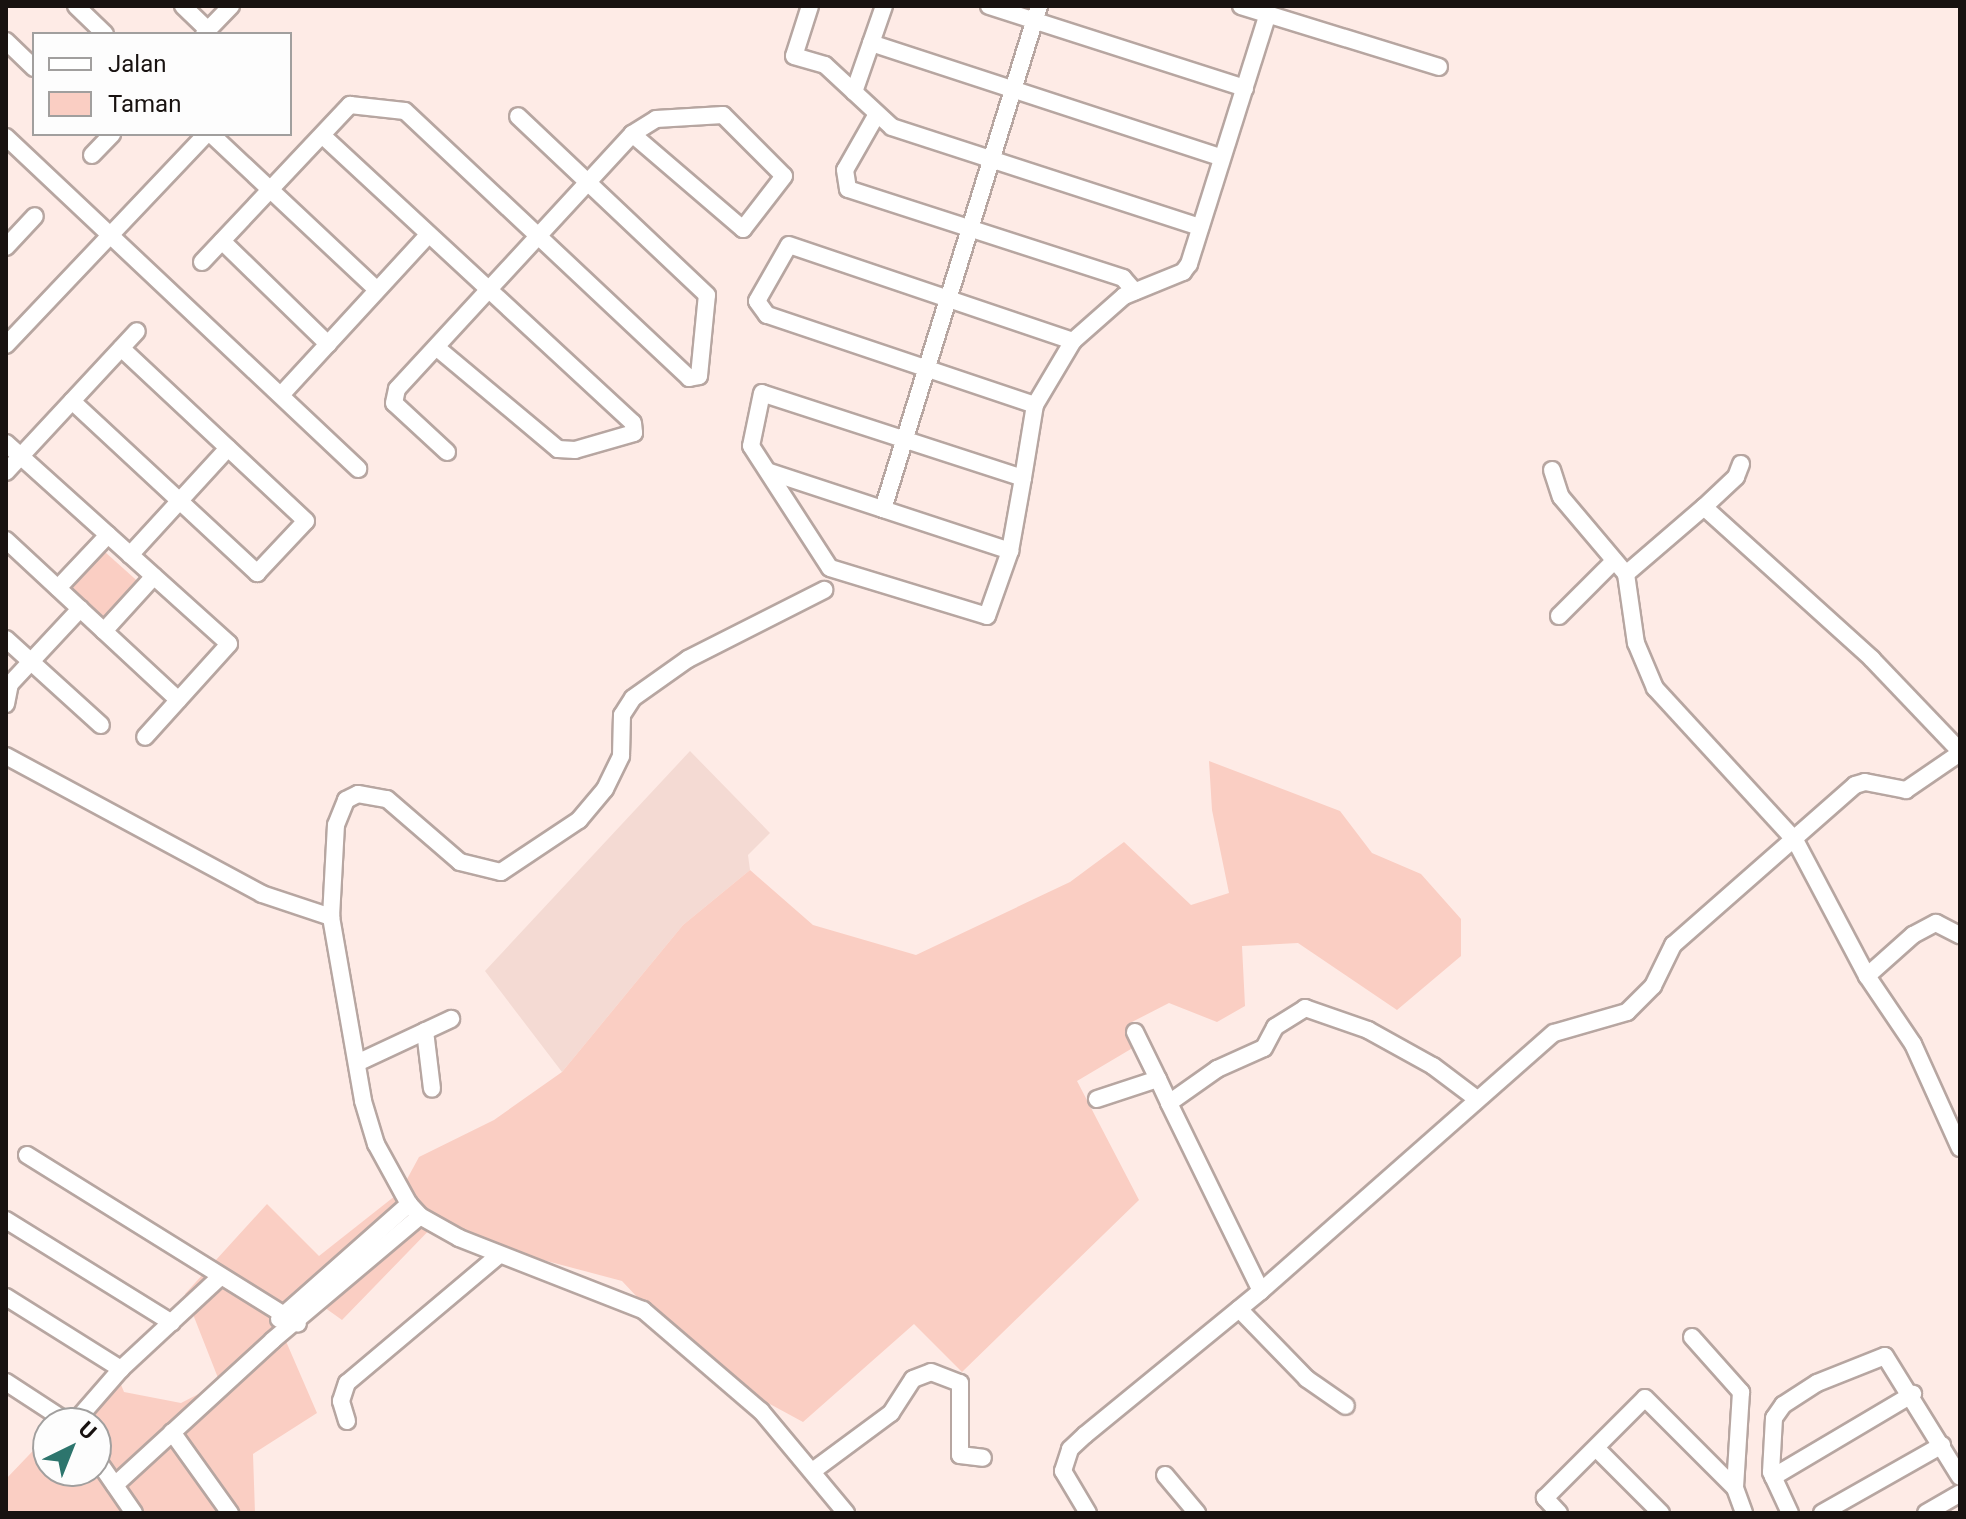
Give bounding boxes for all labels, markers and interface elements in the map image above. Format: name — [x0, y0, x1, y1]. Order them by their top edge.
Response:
legend — [32, 32, 292, 136]
text: Jalan — [108, 50, 166, 78]
text: Taman — [108, 90, 181, 118]
north arrow — [32, 1407, 112, 1487]
text: U — [74, 1416, 101, 1445]

